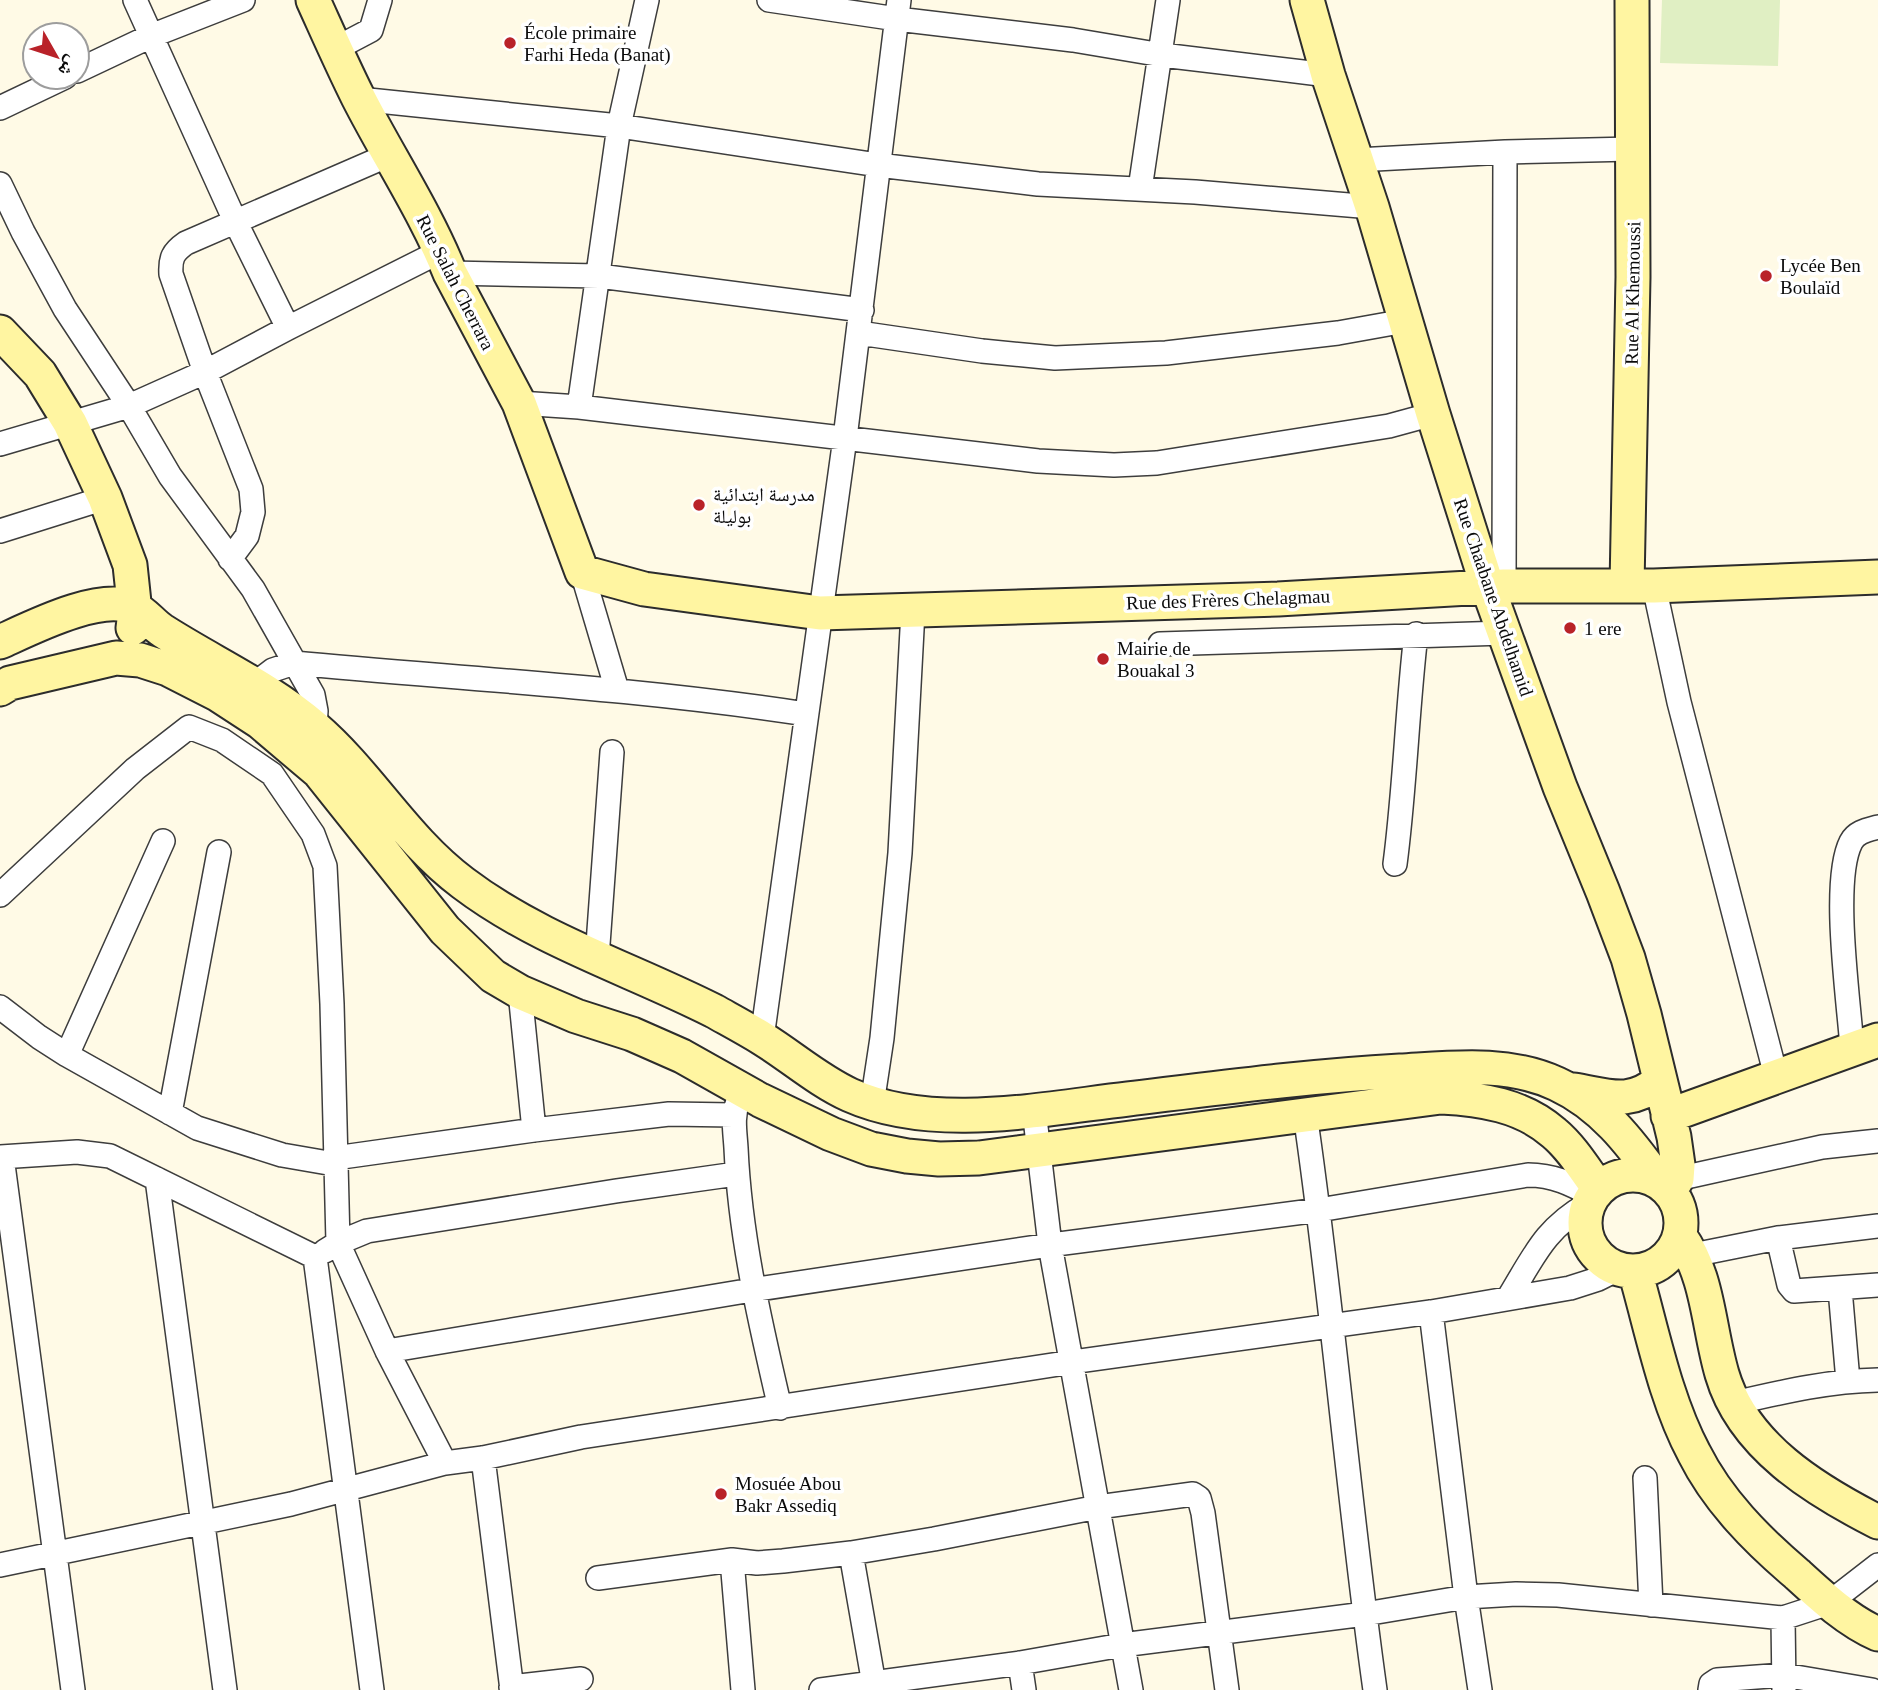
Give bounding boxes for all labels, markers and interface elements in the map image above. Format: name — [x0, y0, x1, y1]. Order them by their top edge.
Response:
north arrow — [21, 21, 91, 91]
place label: École primaire Farhi Heda (Banat) — [524, 22, 671, 66]
marker: École primaire Farhi Heda (Banat) — [502, 35, 518, 51]
text: ش — [54, 51, 83, 81]
street label: Rue Salah Cherrara — [412, 211, 499, 354]
street label: Rue Al Khemoussi — [1621, 221, 1644, 365]
place label: Lycée Ben Boulaïd — [1780, 255, 1861, 298]
marker: Lycée Ben Boulaïd — [1758, 268, 1774, 284]
place label: مدرسة ابتدائية بوليلة — [713, 484, 815, 528]
street label: Rue Chaabane Abdelhamid — [1450, 495, 1537, 699]
marker: مدرسة ابتدائية بوليلة — [691, 497, 707, 513]
street label: Rue des Frères Chelagmau — [1126, 585, 1331, 614]
place label: 1 ere — [1584, 618, 1621, 639]
marker: 1 ere — [1562, 620, 1578, 636]
place label: Mairie de Bouakal 3 — [1117, 638, 1195, 681]
marker: Mairie de Bouakal 3 — [1095, 651, 1111, 667]
place label: Mosuée Abou Bakr Assediq — [735, 1473, 842, 1516]
marker: Mosuée Abou Bakr Assediq — [713, 1486, 729, 1502]

